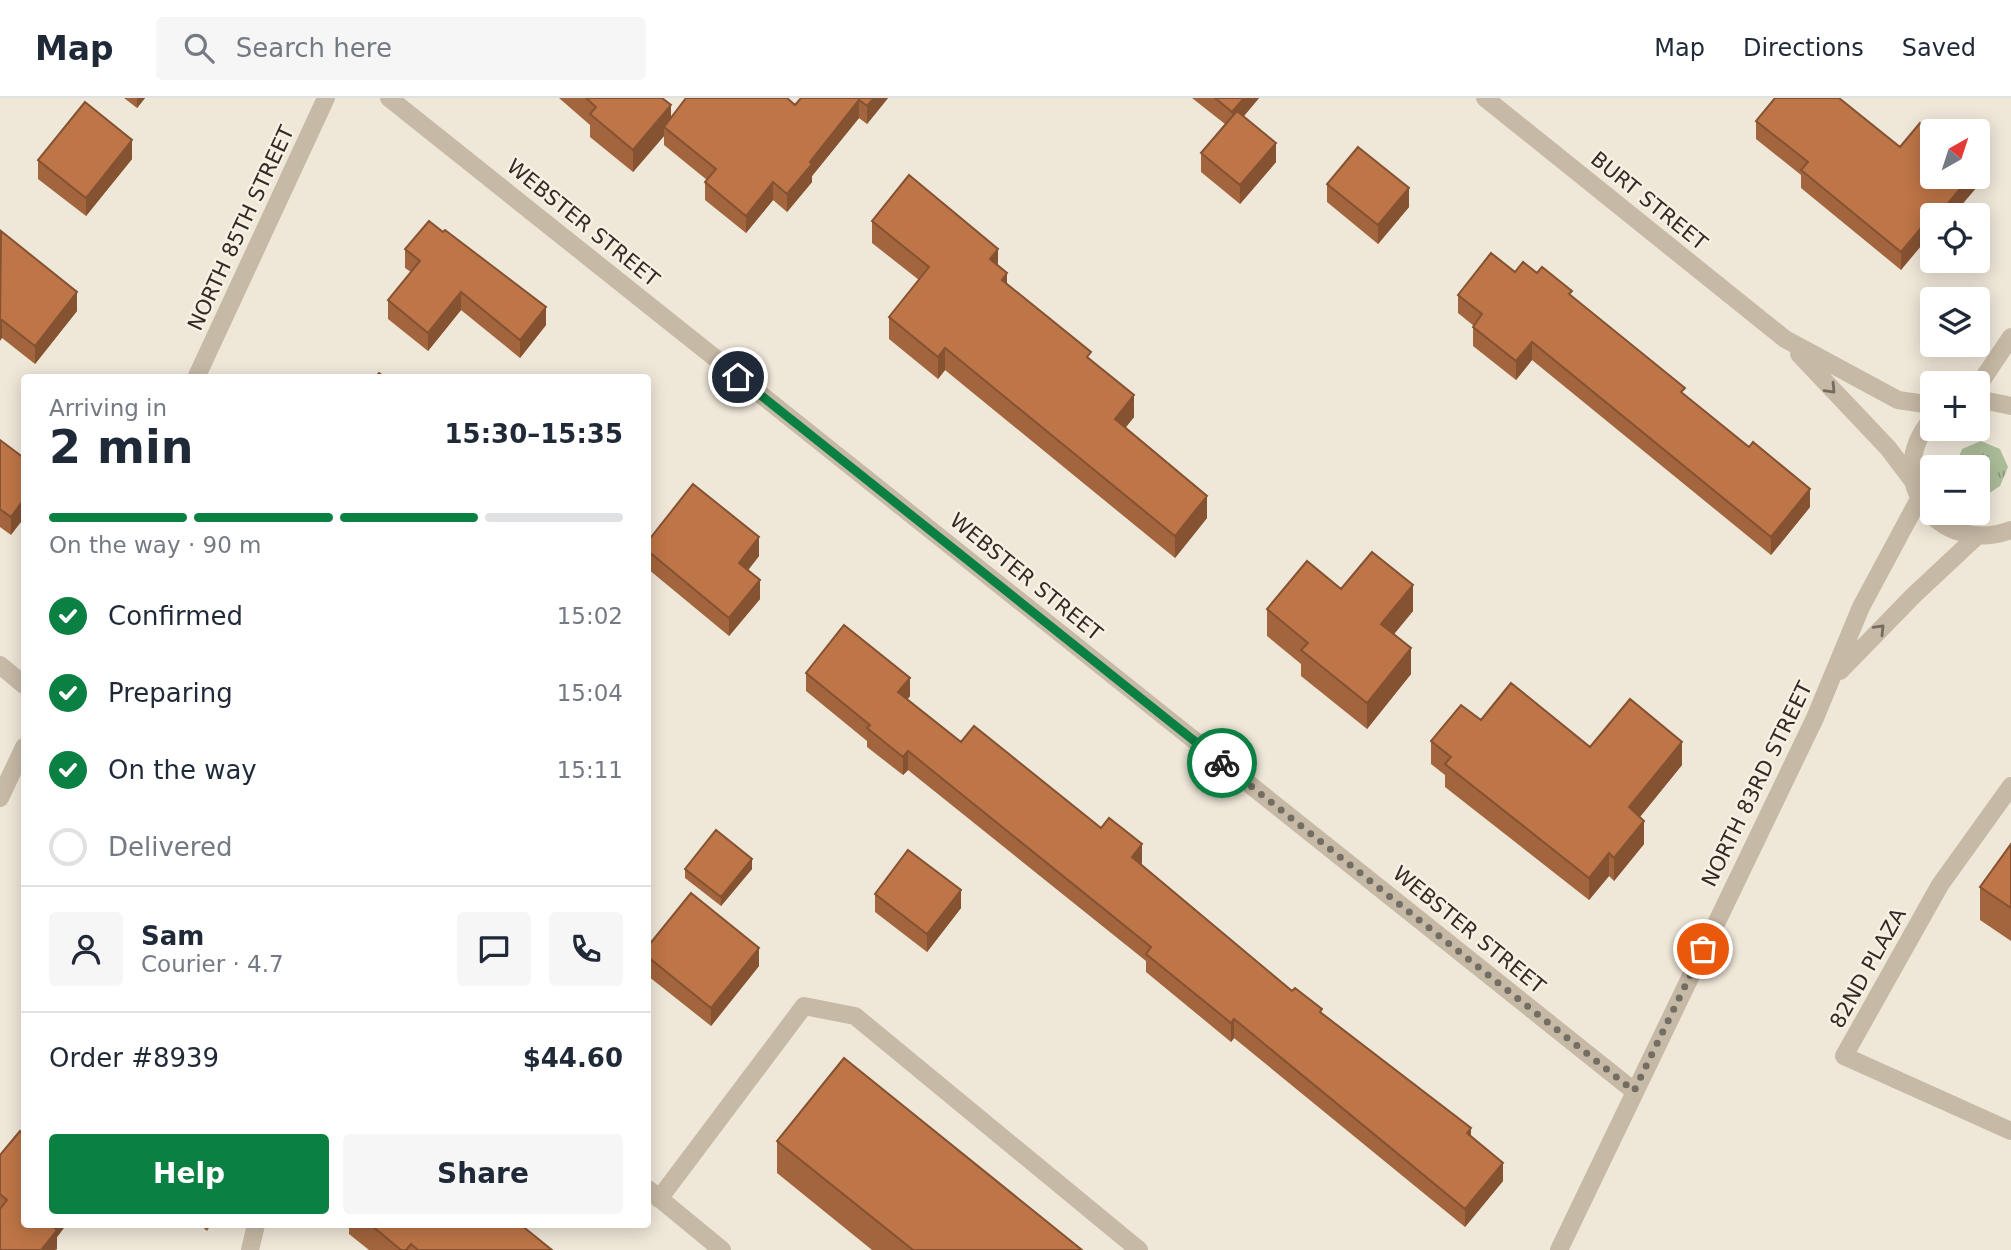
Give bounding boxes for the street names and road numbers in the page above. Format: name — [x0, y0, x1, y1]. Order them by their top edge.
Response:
street label: NORTH 85TH STREET — [183, 122, 299, 334]
street label: BURT STREET — [1586, 147, 1712, 255]
street label: WEBSTER STREET — [502, 154, 664, 292]
street label: WEBSTER STREET — [945, 508, 1107, 646]
street label: NORTH 83RD STREET — [1697, 678, 1817, 890]
street label: WEBSTER STREET — [1388, 861, 1550, 999]
street label: 82ND PLAZA — [1825, 903, 1911, 1032]

